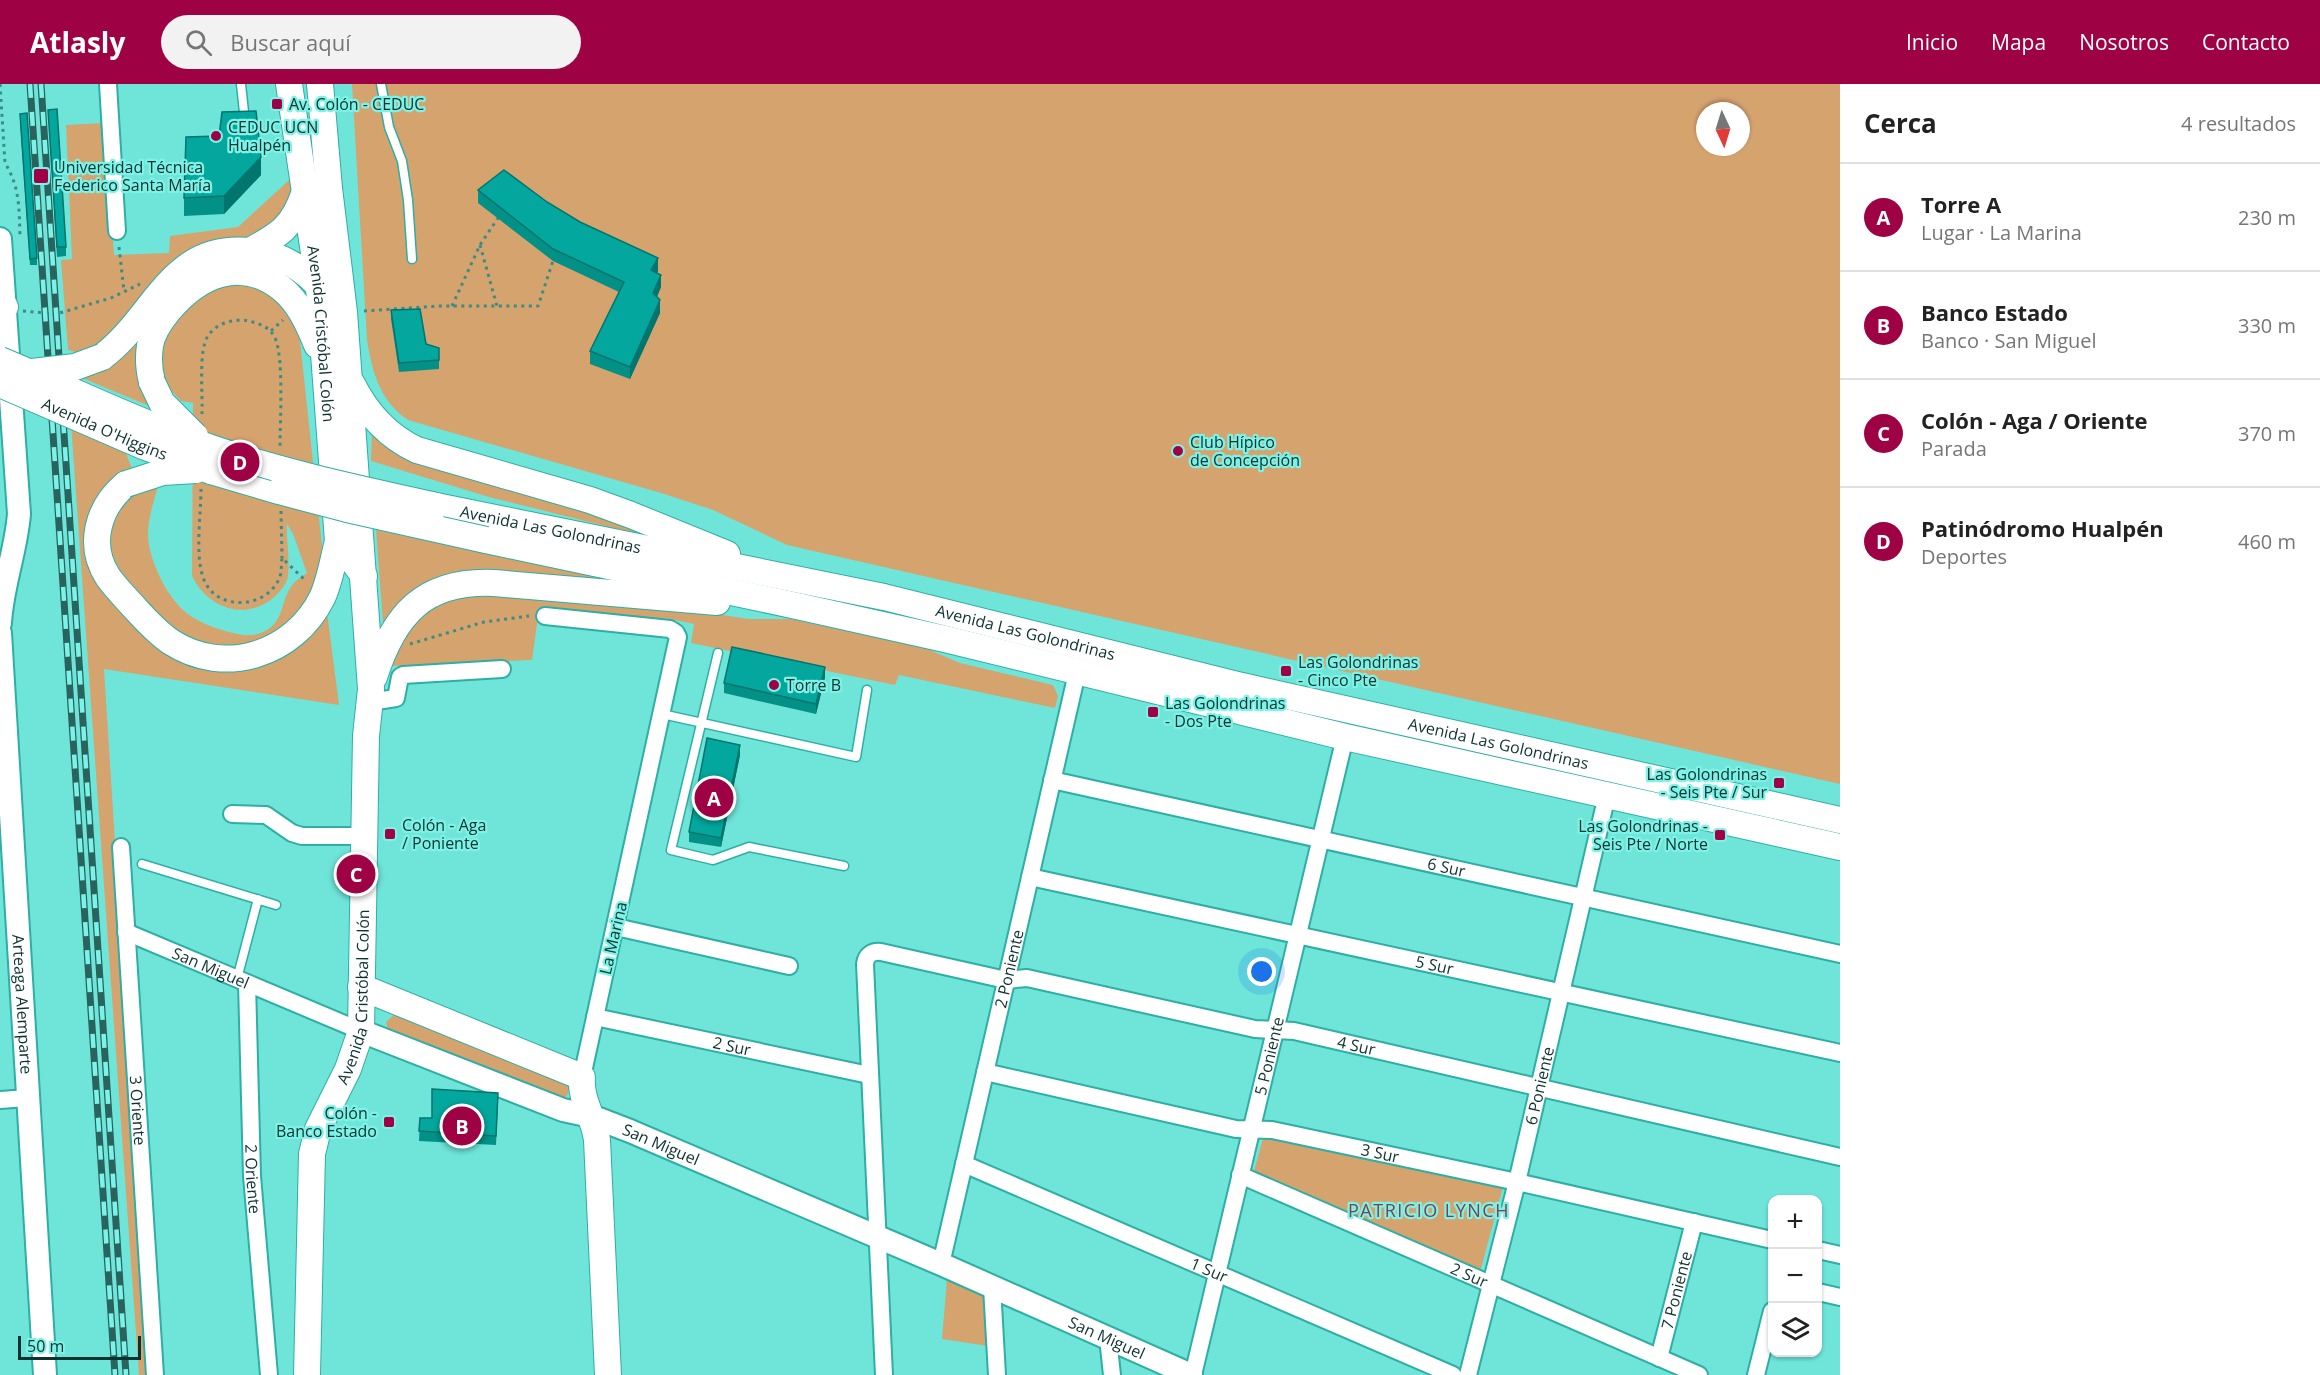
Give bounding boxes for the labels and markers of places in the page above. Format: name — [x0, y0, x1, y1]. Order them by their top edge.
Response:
place label: Av. Colón - CEDUC — [289, 93, 424, 115]
marker: Av. Colón - CEDUC — [270, 97, 284, 111]
place label: CEDUC UCN Hualpén — [228, 116, 318, 156]
marker: CEDUC UCN Hualpén — [209, 129, 223, 143]
place label: Universidad Técnica Federico Santa María — [54, 156, 211, 196]
marker: Universidad Técnica Federico Santa María — [32, 167, 50, 185]
place label: Club Hípico de Concepción — [1190, 431, 1300, 471]
pin: D — [220, 440, 260, 484]
marker: Club Hípico de Concepción — [1171, 444, 1185, 458]
place label: Las Golondrinas - Cinco Pte — [1298, 651, 1418, 691]
marker: Las Golondrinas - Cinco Pte — [1279, 664, 1293, 678]
place label: Torre B — [786, 674, 841, 696]
marker: Torre B — [767, 678, 781, 692]
place label: Las Golondrinas - Dos Pte — [1165, 692, 1285, 732]
marker: Las Golondrinas - Dos Pte — [1146, 705, 1160, 719]
place label: Las Golondrinas - Seis Pte / Sur — [1647, 763, 1767, 803]
pin: A — [694, 776, 734, 820]
marker: Las Golondrinas - Seis Pte / Sur — [1772, 776, 1786, 790]
place label: Colón - Aga / Poniente — [402, 814, 486, 854]
place label: Las Golondrinas - Seis Pte / Norte — [1578, 815, 1708, 855]
marker: Colón - Aga / Poniente — [383, 827, 397, 841]
marker: Las Golondrinas - Seis Pte / Norte — [1713, 828, 1727, 842]
pin: C — [336, 852, 376, 896]
place label: Colón - Banco Estado — [276, 1102, 377, 1142]
pin: B — [442, 1104, 482, 1148]
marker: Colón - Banco Estado — [382, 1115, 396, 1129]

